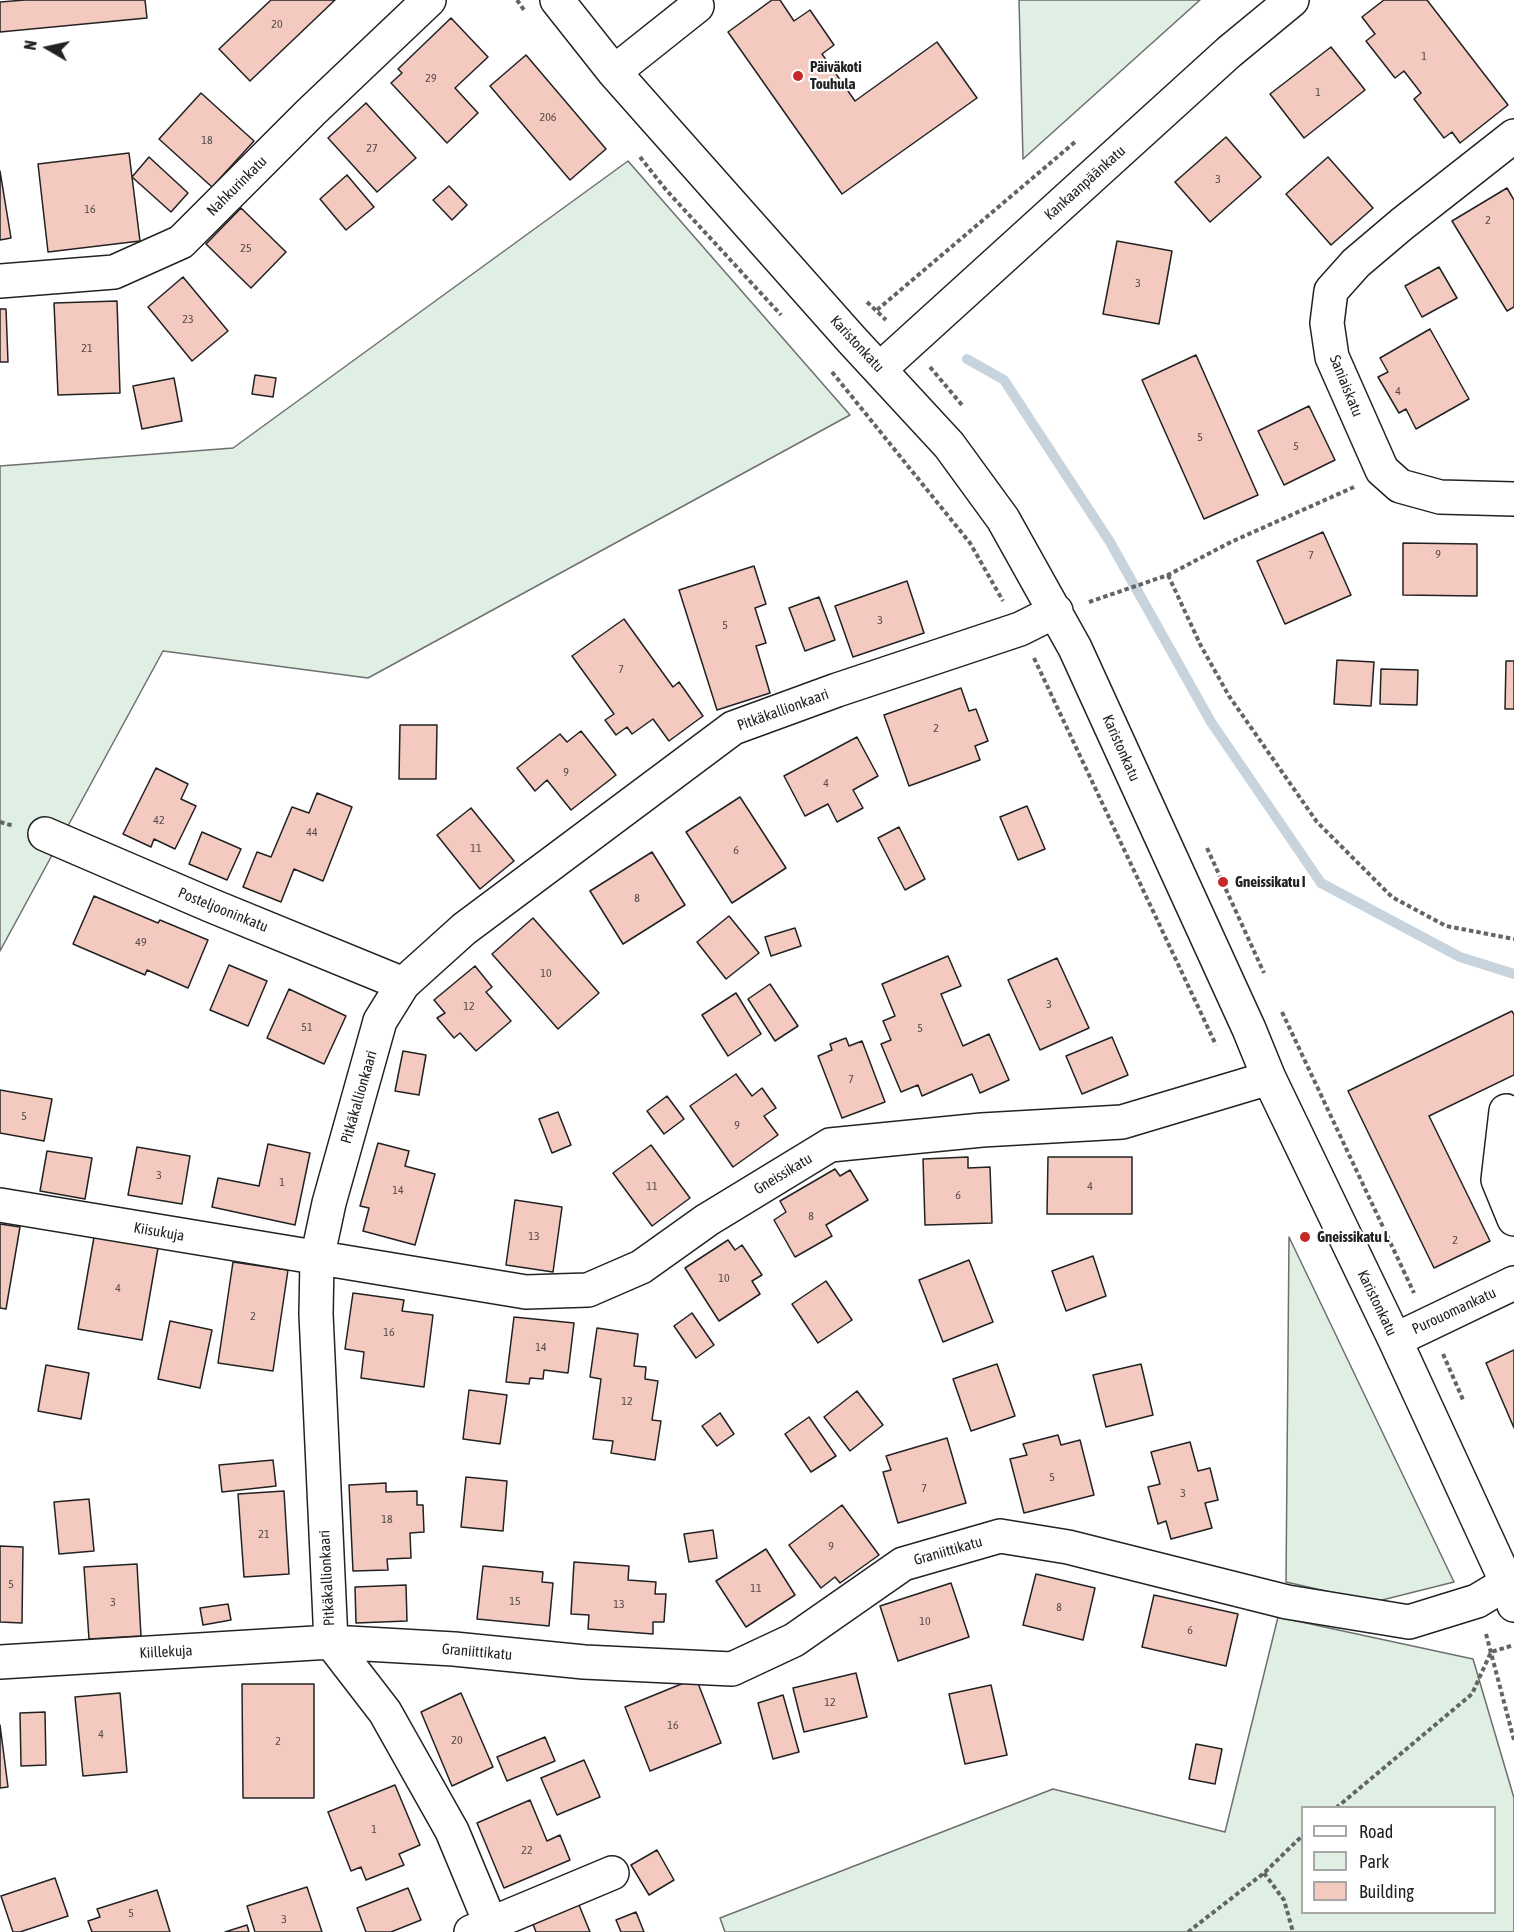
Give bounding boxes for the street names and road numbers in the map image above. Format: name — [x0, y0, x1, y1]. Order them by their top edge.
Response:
street label: Kankaanpäänkatu — [1041, 142, 1129, 224]
street label: Nahkurinkatu — [203, 152, 271, 220]
street label: Karistonkatu — [826, 312, 888, 376]
street label: Saniaiskatu — [1326, 353, 1366, 419]
street label: Pitkäkallionkaari — [735, 685, 831, 735]
street label: Karistonkatu — [1098, 712, 1144, 784]
street label: Posteljooninkatu — [175, 884, 271, 936]
street label: Pitkäkallionkaari — [337, 1048, 381, 1146]
street label: Gneissikatu — [751, 1150, 815, 1198]
street label: Kiisukuja — [132, 1219, 186, 1245]
street label: Karistonkatu — [1353, 1267, 1401, 1339]
street label: Purouomankatu — [1409, 1284, 1499, 1338]
street label: Pitkäkallionkaari — [315, 1530, 339, 1626]
street label: Graniittikatu — [912, 1533, 984, 1569]
street label: Graniittikatu — [441, 1640, 513, 1664]
street label: Kiillekuja — [139, 1642, 193, 1662]

